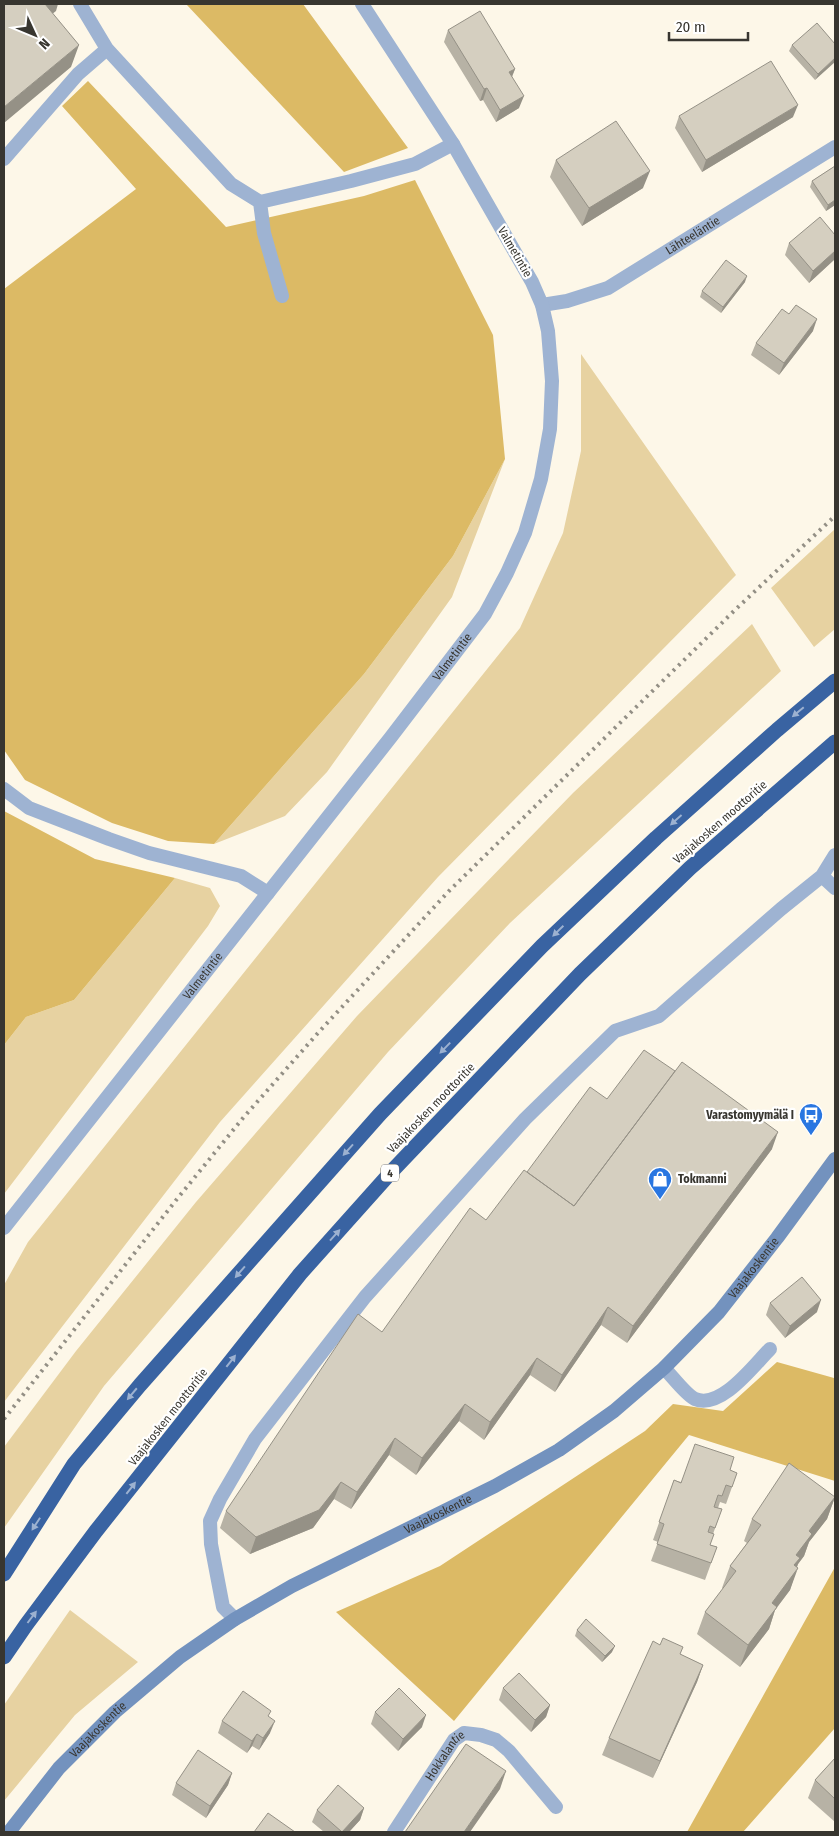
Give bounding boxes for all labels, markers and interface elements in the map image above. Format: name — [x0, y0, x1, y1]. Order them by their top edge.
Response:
north arrow — [10, 10, 60, 60]
scale bar — [669, 10, 748, 42]
text: 20 m — [676, 18, 706, 36]
text: N — [35, 35, 53, 53]
street label: Lähteeläntie — [663, 213, 722, 258]
street label: Valmetintie — [495, 224, 535, 280]
street label: Valmetintie — [430, 630, 475, 683]
one-way arrow — [792, 706, 804, 717]
street label: Vaajakosken moottoritie — [670, 777, 770, 866]
one-way arrow — [671, 814, 683, 826]
one-way arrow — [552, 925, 564, 937]
street label: Valmetintie — [180, 950, 226, 1002]
one-way arrow — [439, 1041, 451, 1053]
street label: Vaajakosken moottoritie — [384, 1060, 478, 1156]
bus stop icon: Varastomyymälä I — [798, 1102, 824, 1136]
place label: Varastomyymälä I — [705, 1108, 794, 1122]
one-way arrow — [342, 1144, 354, 1156]
road number: 4 — [381, 1164, 399, 1182]
shop icon: Tokmanni — [647, 1166, 673, 1200]
place label: Tokmanni — [678, 1172, 727, 1186]
one-way arrow — [329, 1229, 340, 1242]
street label: Vaajakoskentie — [725, 1234, 782, 1301]
one-way arrow — [234, 1265, 245, 1278]
one-way arrow — [226, 1354, 237, 1367]
street label: Vaajakosken moottoritie — [126, 1366, 210, 1468]
one-way arrow — [127, 1387, 138, 1400]
one-way arrow — [125, 1482, 136, 1495]
street label: Vaajakoskentie — [402, 1491, 474, 1537]
one-way arrow — [31, 1517, 40, 1531]
one-way arrow — [26, 1611, 37, 1624]
street label: Vaajakoskentie — [67, 1699, 129, 1760]
street label: Hokkalantie — [422, 1728, 467, 1783]

